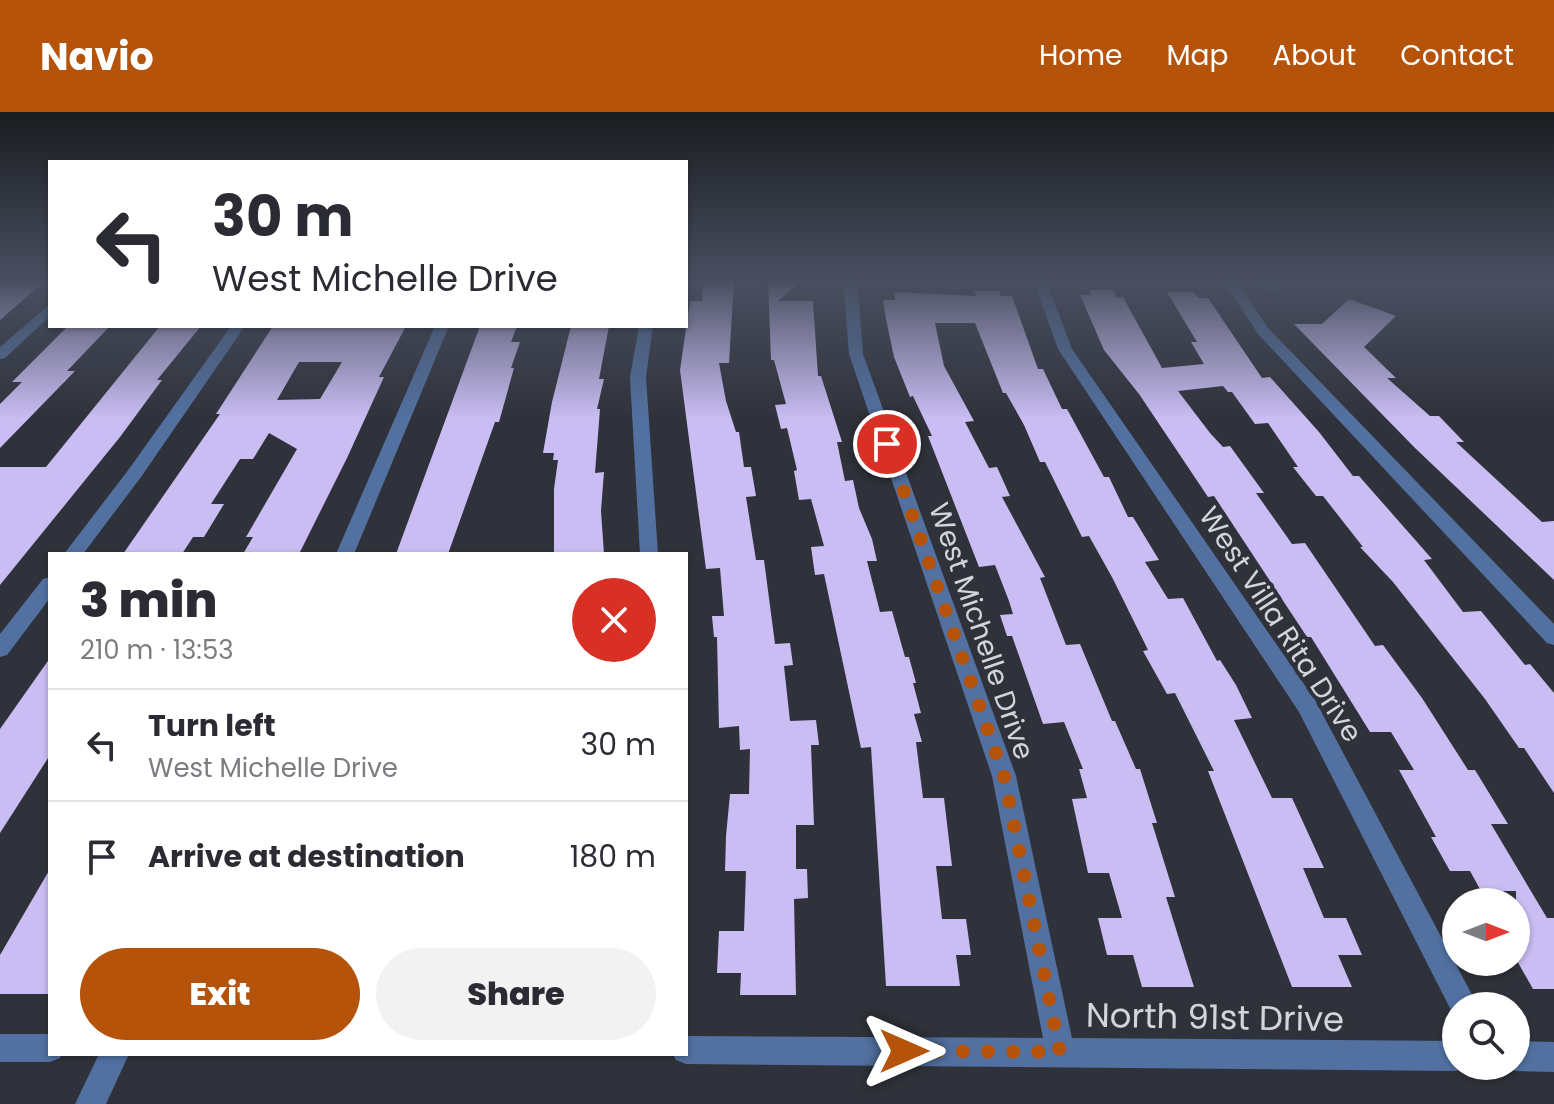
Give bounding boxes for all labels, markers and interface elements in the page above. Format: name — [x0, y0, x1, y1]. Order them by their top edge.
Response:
text: Navio — [40, 30, 154, 83]
text: Home — [1039, 36, 1122, 75]
text: Map — [1166, 36, 1228, 75]
text: About — [1272, 36, 1356, 75]
text: Contact — [1400, 36, 1514, 75]
text: 30 m — [212, 177, 354, 256]
icon: left — [80, 192, 184, 296]
text: West Michelle Drive — [212, 253, 558, 304]
pin — [853, 410, 921, 478]
icon: arrive — [865, 422, 909, 466]
street label: West Michelle Drive — [919, 498, 1044, 765]
street label: West Villa Rita Drive — [1190, 499, 1371, 750]
text: 3 min — [80, 567, 217, 634]
button: close — [572, 578, 656, 662]
text: 210 m · 13:53 — [80, 632, 234, 668]
text: Turn left — [148, 704, 276, 747]
icon: left — [80, 723, 124, 767]
text: 30 m — [581, 723, 656, 766]
text: West Michelle Drive — [148, 750, 398, 786]
icon: arrive — [80, 835, 124, 879]
text: Arrive at destination — [148, 835, 465, 878]
text: 180 m — [570, 835, 656, 878]
north arrow — [1442, 888, 1530, 976]
map controls — [1442, 888, 1530, 1080]
button: Exit — [80, 948, 360, 1040]
button: Share — [376, 948, 656, 1040]
street label: North 91st Drive — [1085, 991, 1345, 1043]
button: search — [1442, 992, 1530, 1080]
position arrow — [862, 1009, 946, 1093]

